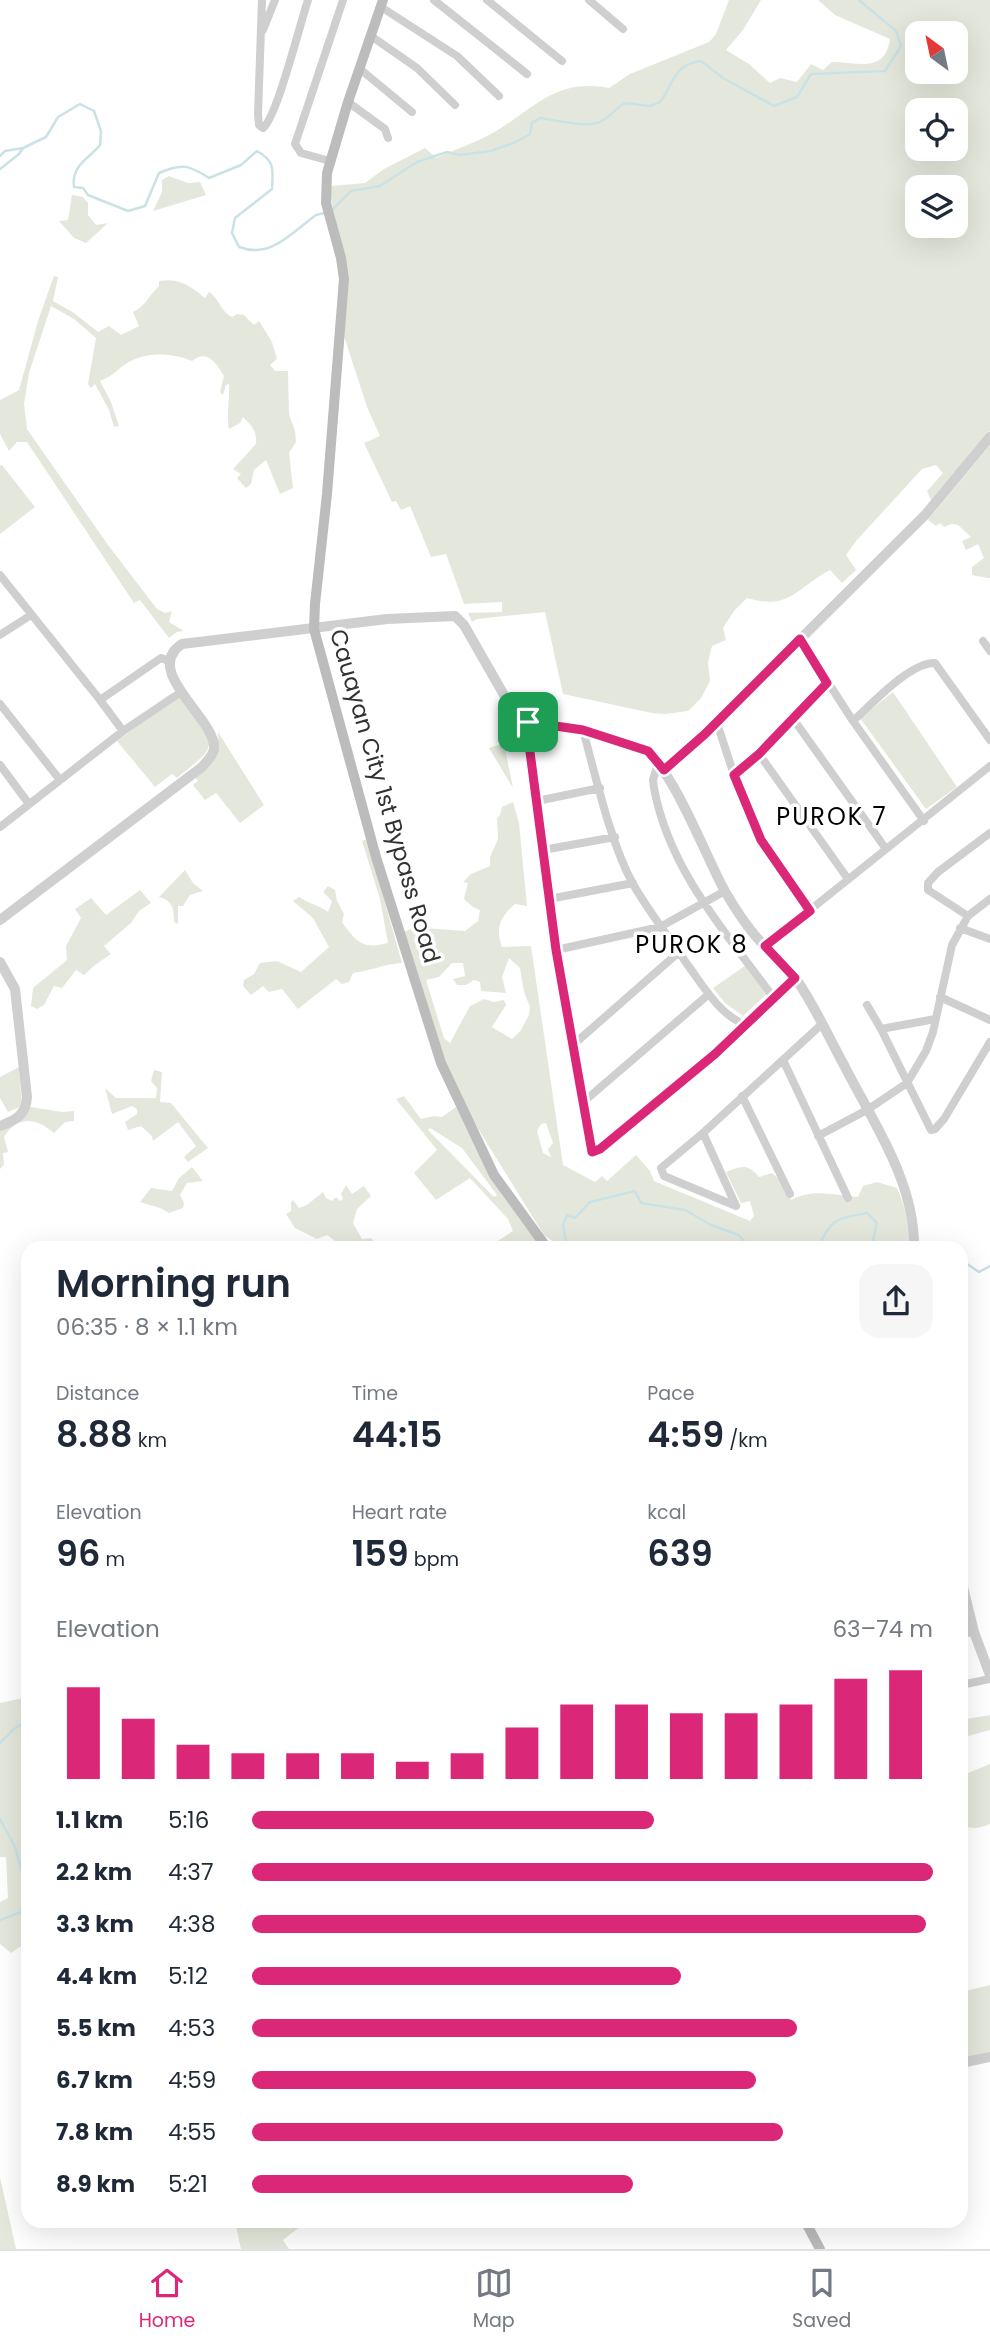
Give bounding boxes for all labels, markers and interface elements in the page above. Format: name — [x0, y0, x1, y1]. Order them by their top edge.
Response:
north arrow — [905, 21, 968, 84]
map controls — [905, 21, 968, 238]
button: locate — [905, 98, 968, 161]
button: layers — [905, 175, 968, 238]
street label: Cauayan City 1st Bypass Road — [322, 625, 448, 967]
pin — [498, 692, 558, 752]
icon: arrive — [509, 703, 547, 741]
district label: PUROK 7 — [776, 800, 888, 833]
district label: PUROK 8 — [635, 928, 749, 961]
text: Morning run — [56, 1257, 291, 1310]
button: share — [859, 1264, 933, 1338]
text: 06:35 · 8 × 1.1 km — [56, 1311, 238, 1343]
text: Distance — [56, 1380, 139, 1407]
text: Time — [352, 1380, 398, 1407]
text: Pace — [647, 1380, 695, 1407]
text: 8.88 — [56, 1410, 133, 1459]
text: 44:15 — [352, 1410, 442, 1459]
text: 4:59 — [647, 1410, 724, 1459]
text: km — [133, 1427, 167, 1454]
text: /km — [724, 1427, 768, 1454]
text: Elevation — [56, 1499, 142, 1526]
text: Heart rate — [352, 1499, 447, 1526]
text: kcal — [647, 1499, 686, 1526]
text: 96 — [56, 1529, 100, 1578]
text: 159 — [352, 1529, 409, 1578]
text: 639 — [647, 1529, 713, 1578]
text: m — [100, 1546, 125, 1573]
text: bpm — [409, 1546, 459, 1573]
text: Elevation — [56, 1613, 160, 1645]
text: 63–74 m — [832, 1613, 933, 1645]
text: 1.1 km — [56, 1804, 123, 1836]
text: 5:16 — [168, 1804, 209, 1836]
text: 2.2 km — [56, 1856, 132, 1888]
text: 4:37 — [168, 1856, 213, 1888]
text: 3.3 km — [56, 1908, 134, 1940]
text: 4:38 — [168, 1908, 215, 1940]
text: 4.4 km — [56, 1960, 137, 1992]
text: 5:12 — [168, 1960, 208, 1992]
text: 5.5 km — [56, 2012, 136, 2044]
text: 4:53 — [168, 2012, 215, 2044]
text: 6.7 km — [56, 2064, 133, 2096]
text: 4:59 — [168, 2064, 216, 2096]
text: 7.8 km — [56, 2116, 133, 2148]
text: 4:55 — [168, 2116, 216, 2148]
text: 8.9 km — [56, 2168, 135, 2200]
text: 5:21 — [168, 2168, 208, 2200]
tab: Home — [139, 2264, 195, 2335]
tab: Map — [473, 2264, 515, 2335]
tab: Saved — [792, 2264, 851, 2335]

